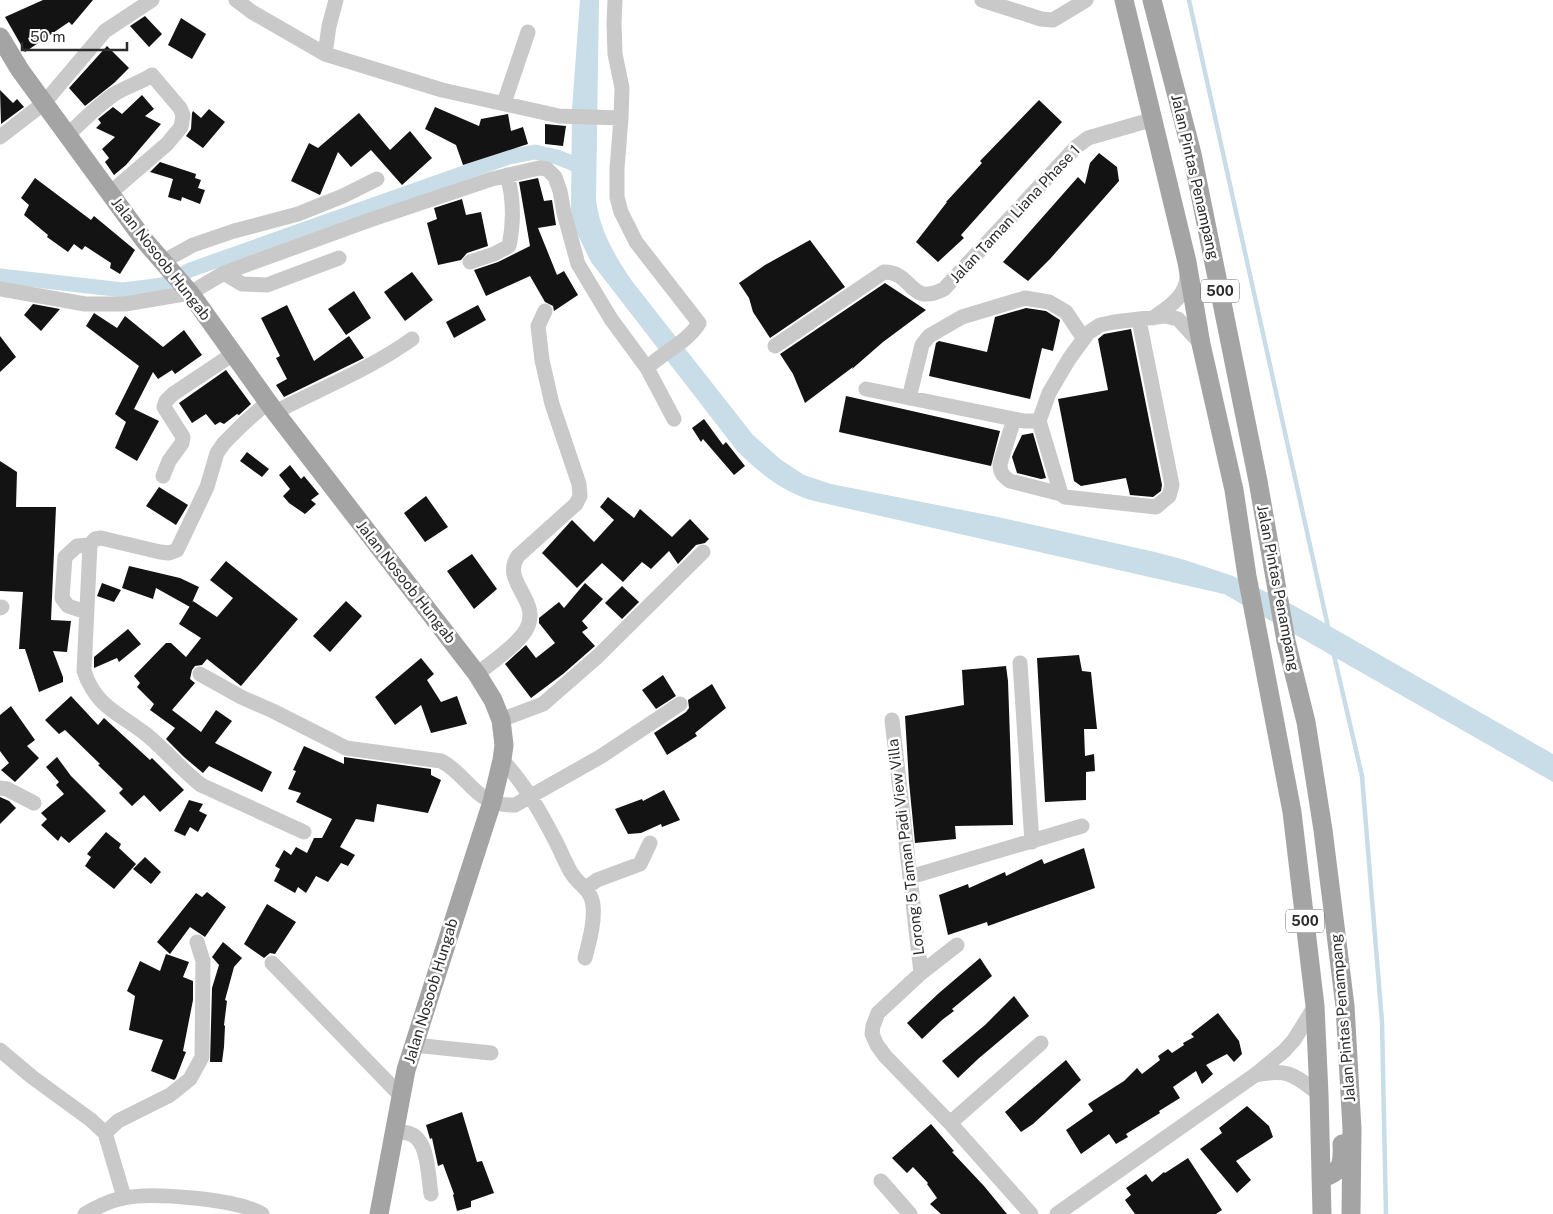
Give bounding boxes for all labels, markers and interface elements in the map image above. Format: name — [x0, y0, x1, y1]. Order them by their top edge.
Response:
scale bar — [22, 20, 128, 52]
text: 50 m — [30, 28, 65, 45]
street label: Jalan Pintas Penampang — [1168, 93, 1223, 261]
street label: Jalan Taman Liana Phase 1 — [946, 141, 1083, 286]
street label: Jalan Nosoob Hungab — [108, 194, 215, 324]
road number: 500 — [1201, 280, 1239, 302]
street label: Jalan Pintas Penampang — [1254, 503, 1303, 672]
street label: Jalan Nosoob Hungab — [353, 517, 460, 647]
street label: Lorong 5 Taman Padi View Villa — [884, 738, 927, 956]
road number: 500 — [1286, 909, 1324, 932]
street label: Jalan Nosoob Hungab — [400, 916, 461, 1066]
street label: Jalan Pintas Penampang — [1327, 933, 1358, 1103]

